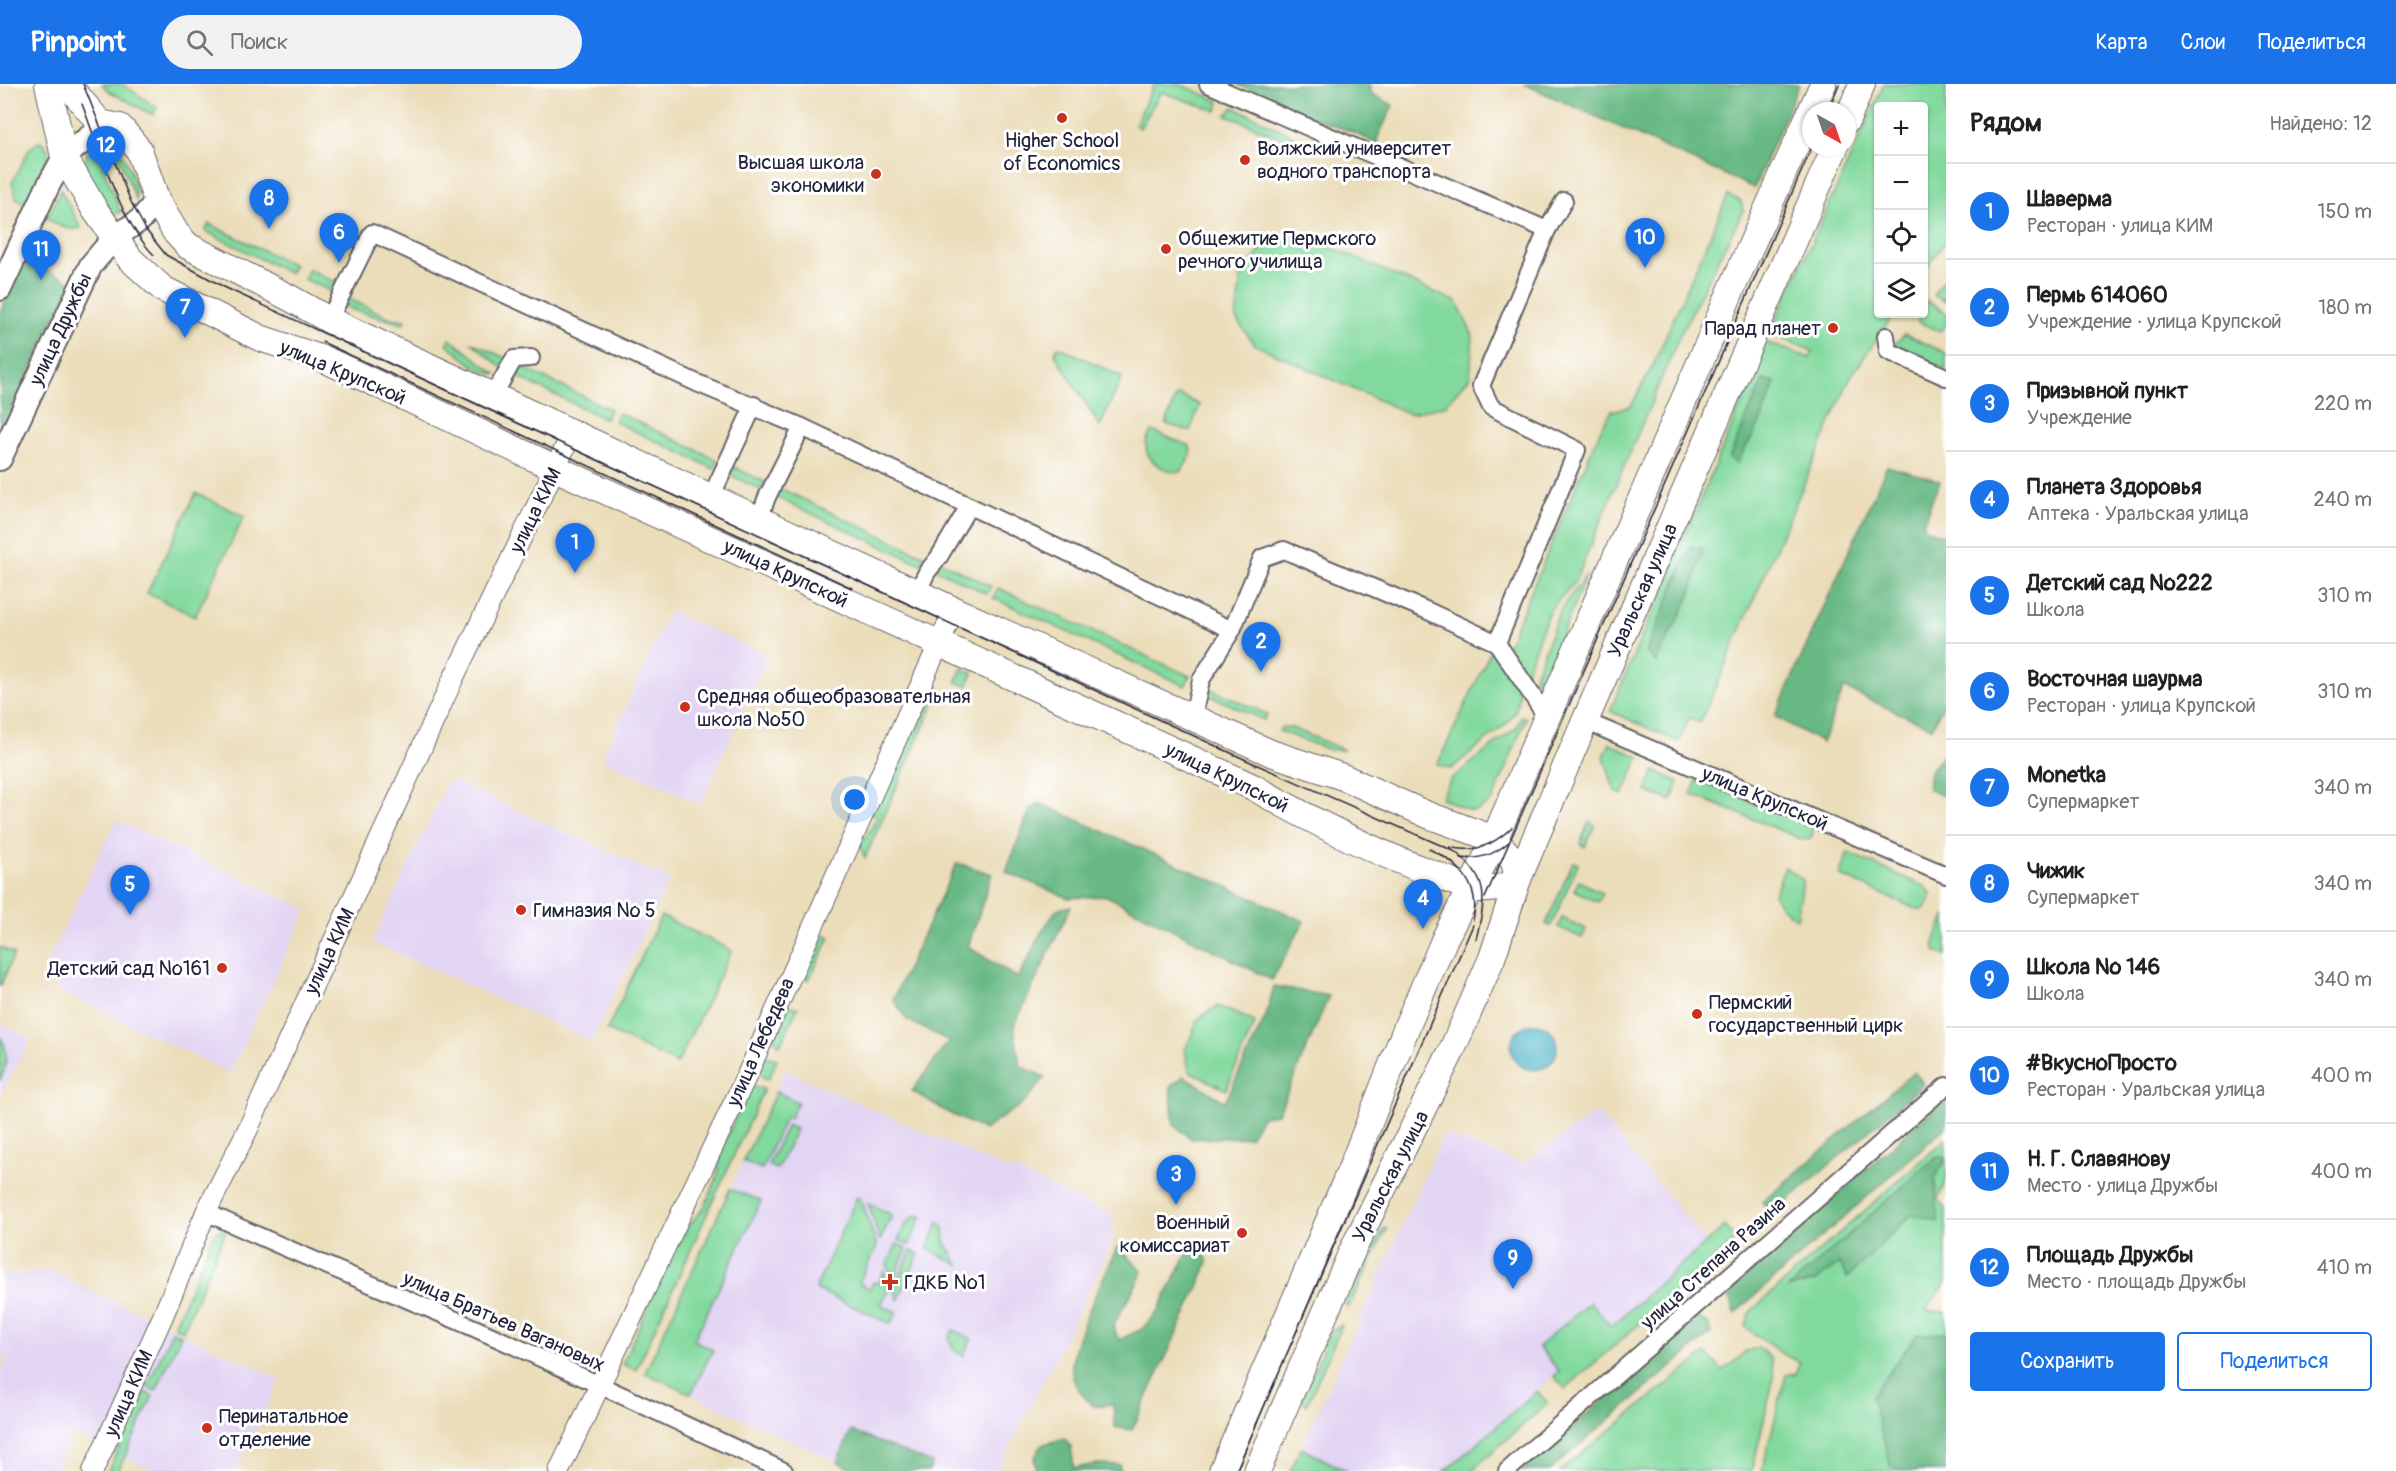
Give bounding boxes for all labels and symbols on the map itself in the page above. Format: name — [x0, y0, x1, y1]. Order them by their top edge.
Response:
north arrow — [1802, 102, 1856, 156]
marker: Higher School of Economics — [1055, 111, 1069, 125]
pin: 12 — [86, 126, 126, 176]
place label: Higher School of Economics — [1004, 128, 1120, 176]
place label: Волжский университет водного транспорта — [1257, 136, 1451, 184]
place label: Высшая школа экономики — [737, 150, 864, 198]
marker: Волжский университет водного транспорта — [1238, 153, 1252, 167]
marker: Высшая школа экономики — [869, 167, 883, 181]
pin: 8 — [250, 180, 288, 229]
pin: 6 — [320, 214, 358, 263]
pin: 10 — [1626, 218, 1664, 268]
place label: Общежитие Пермского речного училища — [1178, 226, 1377, 274]
pin: 11 — [22, 230, 60, 280]
marker: Общежитие Пермского речного училища — [1159, 242, 1173, 256]
street label: улица Дружбы — [23, 269, 97, 390]
pin: 7 — [166, 288, 204, 338]
place label: Парад планет — [1705, 316, 1821, 341]
marker: Парад планет — [1826, 321, 1840, 335]
street label: улица Крупской — [275, 334, 410, 410]
street label: улица КИМ — [504, 463, 567, 558]
street label: Уральская улица — [1602, 519, 1683, 661]
pin: 1 — [556, 524, 594, 573]
street label: улица Крупской — [719, 533, 852, 613]
pin: 2 — [1242, 622, 1280, 672]
place label: Средняя общеобразовательная школа №50 — [697, 684, 971, 732]
marker: Средняя общеобразовательная школа №50 — [678, 700, 692, 714]
street label: улица Крупской — [1160, 736, 1293, 818]
street label: улица Крупской — [1697, 760, 1832, 836]
your location — [840, 785, 869, 814]
pin: 5 — [110, 866, 150, 915]
pin: 4 — [1404, 880, 1442, 929]
place label: Гимназия № 5 — [533, 898, 656, 923]
marker: Гимназия № 5 — [514, 903, 528, 917]
street label: улица КИМ — [298, 904, 360, 999]
place label: Детский сад №161 — [46, 956, 210, 981]
marker: Детский сад №161 — [215, 961, 229, 975]
street label: улица Лебедева — [720, 974, 800, 1111]
place label: Пермский государственный цирк — [1709, 990, 1903, 1038]
marker: Пермский государственный цирк — [1690, 1007, 1704, 1021]
street label: Уральская улица — [1347, 1106, 1434, 1246]
pin: 3 — [1156, 1156, 1196, 1205]
street label: улица Степана Разина — [1635, 1192, 1791, 1336]
place label: Военный комиссариат — [1120, 1210, 1230, 1258]
marker: Военный комиссариат — [1235, 1226, 1249, 1240]
pin: 9 — [1494, 1240, 1532, 1289]
street label: улица Братьев Вагановых — [398, 1265, 609, 1377]
place label: ГДКБ №1 — [904, 1270, 986, 1295]
marker: ГДКБ №1 — [881, 1273, 899, 1291]
street label: улица КИМ — [98, 1346, 159, 1441]
place label: Перинатальное отделение — [219, 1404, 348, 1452]
marker: Перинатальное отделение — [200, 1421, 214, 1435]

